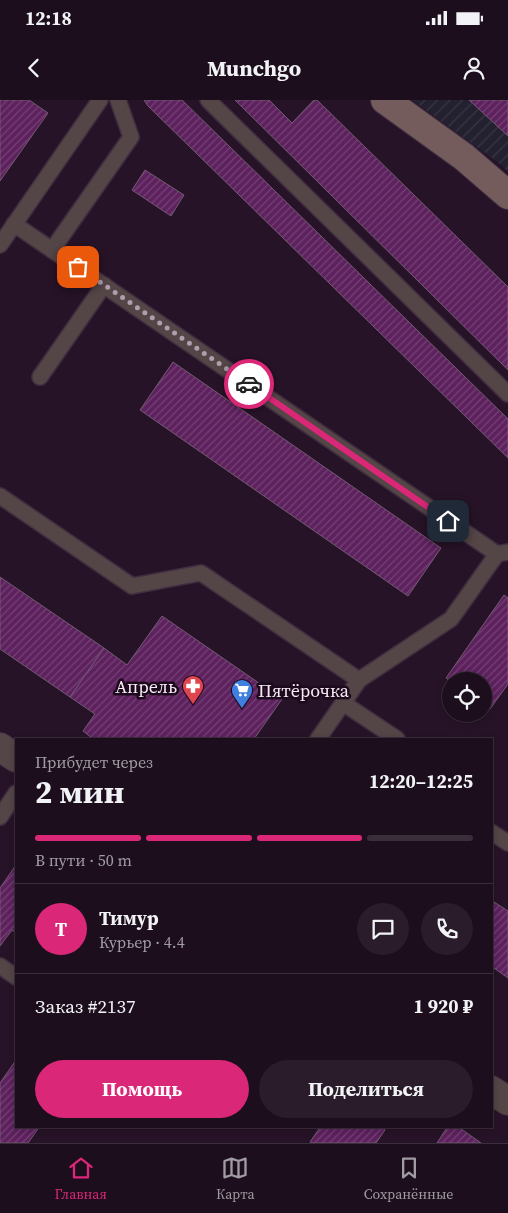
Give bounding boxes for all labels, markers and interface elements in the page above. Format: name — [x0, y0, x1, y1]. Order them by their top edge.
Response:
text: 12:18 — [25, 5, 72, 31]
text: Munchgo — [207, 53, 301, 83]
icon: back — [20, 54, 48, 82]
icon: person — [460, 54, 488, 82]
pin — [57, 246, 99, 288]
icon: bag — [64, 253, 92, 281]
courier — [224, 359, 274, 409]
icon: car — [235, 370, 263, 398]
pin — [427, 500, 469, 542]
icon: home — [434, 507, 462, 535]
map controls — [442, 672, 492, 722]
button: locate — [442, 672, 492, 722]
place label: Апрель — [115, 674, 177, 699]
pharmacy icon: Апрель — [181, 674, 205, 705]
supermarket icon: Пятёрочка — [230, 678, 254, 709]
place label: Пятёрочка — [258, 678, 350, 703]
text: Прибудет через — [35, 751, 153, 773]
text: 12:20–12:25 — [369, 768, 473, 794]
text: 2 мин — [35, 770, 125, 814]
text: В пути · 50 m — [35, 849, 132, 871]
button: chat — [357, 903, 409, 955]
button: phone — [421, 903, 473, 955]
text: Тимур — [99, 905, 159, 931]
text: Т — [55, 916, 67, 942]
text: Курьер · 4.4 — [99, 931, 185, 953]
text: Заказ #2137 — [35, 993, 136, 1019]
text: 1 920 ₽ — [413, 993, 473, 1019]
button: Помощь — [35, 1060, 249, 1118]
button: Поделиться — [259, 1060, 473, 1118]
tab: Главная — [55, 1154, 107, 1204]
tab: Карта — [216, 1154, 255, 1204]
tab: Сохранённые — [364, 1154, 453, 1204]

